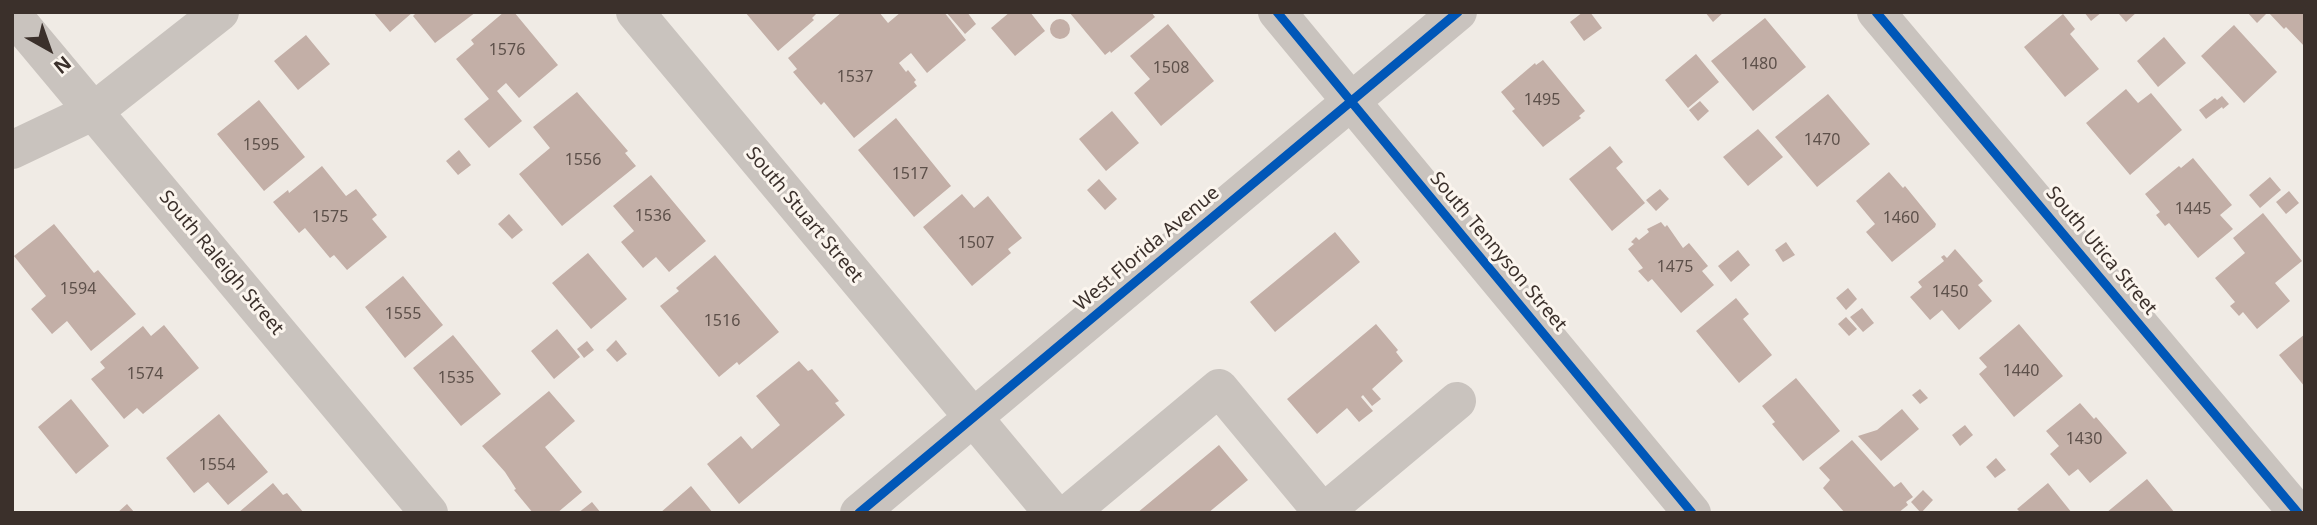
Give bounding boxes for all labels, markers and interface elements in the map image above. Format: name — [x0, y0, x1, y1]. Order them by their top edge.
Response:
north arrow — [14, 14, 84, 84]
house number: 1576 — [489, 40, 525, 60]
text: N — [48, 50, 77, 80]
house number: 1480 — [1741, 54, 1777, 74]
house number: 1508 — [1153, 58, 1189, 78]
house number: 1537 — [837, 67, 873, 87]
house number: 1495 — [1524, 90, 1560, 110]
house number: 1470 — [1804, 130, 1840, 150]
house number: 1595 — [243, 135, 279, 155]
street label: South Stuart Street — [741, 143, 867, 287]
house number: 1556 — [565, 150, 601, 170]
house number: 1517 — [892, 164, 928, 184]
street label: South Tennyson Street — [1425, 168, 1571, 336]
street label: West Florida Avenue — [1070, 182, 1224, 316]
street label: South Utica Street — [2041, 182, 2161, 320]
street label: South Raleigh Street — [154, 186, 288, 340]
house number: 1445 — [2175, 199, 2211, 219]
house number: 1536 — [635, 206, 671, 226]
house number: 1575 — [312, 207, 348, 227]
house number: 1460 — [1883, 208, 1919, 228]
house number: 1507 — [958, 233, 994, 253]
house number: 1475 — [1657, 257, 1693, 277]
house number: 1594 — [60, 279, 96, 299]
house number: 1450 — [1932, 282, 1968, 302]
house number: 1555 — [385, 304, 421, 324]
house number: 1516 — [704, 311, 740, 331]
house number: 1440 — [2003, 361, 2039, 381]
house number: 1574 — [127, 364, 163, 384]
house number: 1535 — [438, 368, 474, 388]
house number: 1430 — [2066, 429, 2102, 449]
house number: 1554 — [199, 455, 235, 475]

